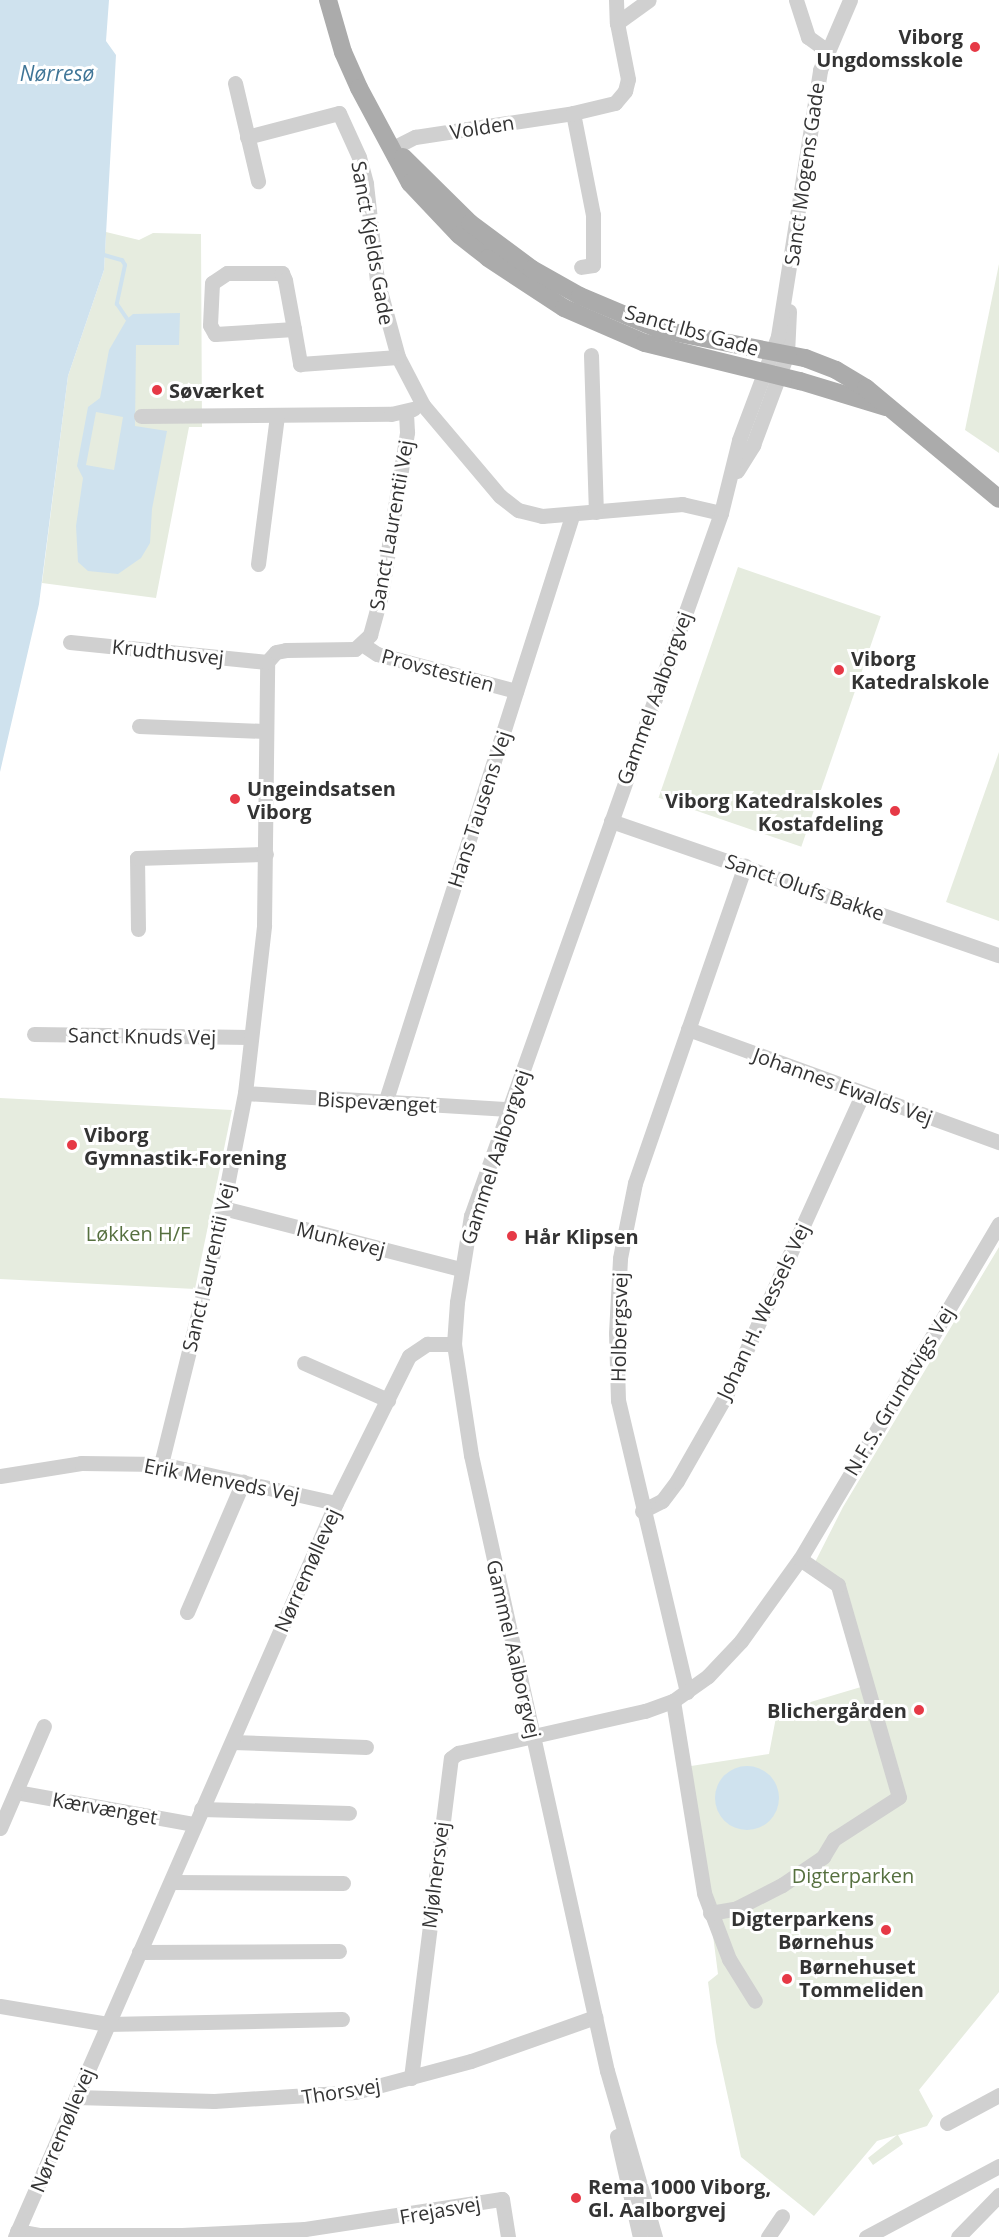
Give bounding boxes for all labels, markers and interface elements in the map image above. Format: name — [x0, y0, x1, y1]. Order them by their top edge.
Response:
place label: Viborg Ungdomsskole — [816, 24, 963, 71]
marker: Viborg Ungdomsskole — [968, 40, 982, 54]
water label: Nørresø — [20, 60, 94, 86]
street label: Sanct Mogens Gade — [779, 81, 829, 267]
street label: Volden — [448, 110, 516, 144]
street label: Sanct Kjelds Gade — [347, 159, 399, 327]
street label: Sanct Ibs Gade — [622, 299, 762, 361]
place label: Søværket — [169, 378, 264, 402]
marker: Søværket — [150, 383, 164, 397]
street label: Sanct Laurentii Vej — [364, 438, 418, 612]
street label: Gammel Aalborgvej — [612, 608, 696, 788]
street label: Krudthusvej — [111, 634, 225, 670]
street label: Provstestien — [379, 643, 497, 697]
place label: Viborg Katedralskole — [851, 646, 989, 693]
marker: Viborg Katedralskole — [832, 663, 846, 677]
street label: Hans Tausens Vej — [442, 728, 516, 890]
place label: Ungeindsatsen Viborg — [247, 776, 396, 823]
place label: Viborg Katedralskoles Kostafdeling — [665, 788, 883, 835]
marker: Ungeindsatsen Viborg — [228, 792, 242, 806]
marker: Viborg Katedralskoles Kostafdeling — [888, 804, 902, 818]
street label: Sanct Olufs Bakke — [722, 848, 888, 926]
street label: Sanct Knuds Vej — [68, 1023, 216, 1049]
street label: Johannes Ewalds Vej — [750, 1042, 936, 1130]
street label: Gammel Aalborgvej — [455, 1066, 535, 1248]
street label: Bispevænget — [317, 1087, 437, 1117]
place label: Viborg Gymnastik-Forening — [84, 1122, 286, 1169]
marker: Viborg Gymnastik-Forening — [65, 1138, 79, 1152]
street label: Sanct Laurentii Vej — [177, 1180, 239, 1354]
street label: Munkevej — [294, 1216, 388, 1262]
street label: Johan H. Wessels Vej — [712, 1219, 814, 1403]
park label: Løkken H/F — [86, 1221, 190, 1245]
place label: Hår Klipsen — [524, 1224, 639, 1248]
marker: Hår Klipsen — [505, 1229, 519, 1243]
street label: Holbergsvej — [606, 1272, 632, 1382]
street label: N.F.S. Grundtvigs Vej — [839, 1302, 959, 1480]
street label: Erik Menveds Vej — [142, 1453, 302, 1507]
street label: Nørremøllevej — [269, 1504, 345, 1636]
street label: Gammel Aalborgvej — [482, 1557, 546, 1741]
place label: Blichergården — [767, 1698, 907, 1722]
marker: Blichergården — [912, 1703, 926, 1717]
street label: Kærvænget — [51, 1787, 159, 1829]
street label: Mjølnersvej — [417, 1820, 453, 1930]
park label: Digterparken — [792, 1863, 914, 1887]
place label: Digterparkens Børnehus — [731, 1906, 874, 1953]
marker: Digterparkens Børnehus — [879, 1923, 893, 1937]
place label: Børnehuset Tommeliden — [799, 1955, 924, 2002]
marker: Børnehuset Tommeliden — [780, 1972, 794, 1986]
street label: Nørremøllevej — [25, 2064, 99, 2196]
street label: Thorsvej — [300, 2073, 382, 2109]
place label: Rema 1000 Viborg, Gl. Aalborgvej — [588, 2174, 771, 2221]
street label: Frejasvej — [398, 2191, 482, 2229]
marker: Rema 1000 Viborg, Gl. Aalborgvej — [569, 2191, 583, 2205]

